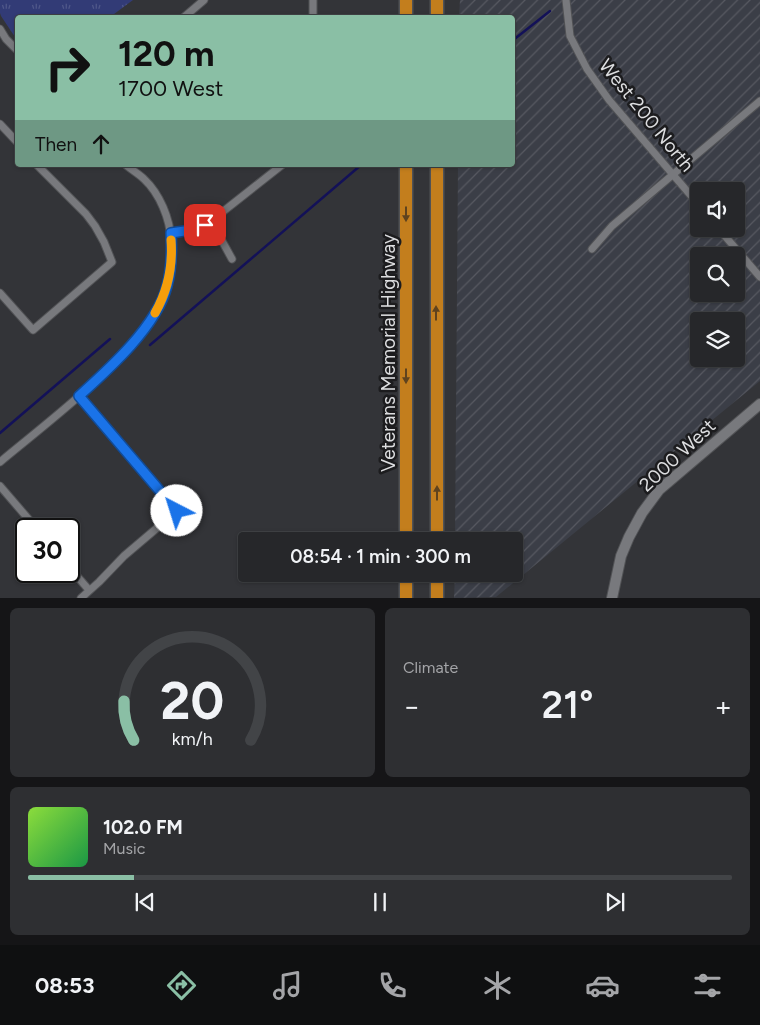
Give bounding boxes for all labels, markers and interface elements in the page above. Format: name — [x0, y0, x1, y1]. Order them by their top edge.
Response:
text: 120 m — [118, 33, 215, 75]
icon: right — [35, 35, 100, 100]
street label: West 200 North — [594, 54, 699, 176]
text: 1700 West — [118, 75, 223, 102]
icon: ahead — [87, 130, 115, 158]
text: Then — [35, 133, 77, 156]
map controls — [690, 182, 745, 367]
button: sound — [690, 182, 745, 237]
pin — [184, 204, 226, 246]
one-way arrow — [402, 206, 410, 222]
icon: arrive — [191, 211, 219, 239]
street label: Veterans Memorial Highway — [377, 234, 400, 472]
button: search — [690, 247, 745, 302]
one-way arrow — [432, 304, 440, 320]
button: layers — [690, 312, 745, 367]
one-way arrow — [402, 368, 410, 384]
street label: 2000 West — [634, 414, 720, 496]
position arrow — [150, 484, 202, 536]
one-way arrow — [433, 484, 441, 500]
speed limit sign: 30 — [15, 518, 80, 583]
text: 08:54 · 1 min · 300 m — [290, 545, 471, 568]
text: Climate — [403, 658, 458, 677]
text: 20 — [161, 670, 224, 732]
text: 21° — [542, 682, 593, 728]
text: − — [403, 689, 420, 723]
text: + — [715, 689, 732, 723]
text: km/h — [172, 728, 213, 749]
text: 102.0 FM — [103, 816, 183, 839]
text: Music — [103, 839, 145, 858]
icon: previous — [131, 888, 159, 916]
icon: pause — [366, 888, 394, 916]
icon: next — [601, 888, 629, 916]
icon: directions — [164, 968, 199, 1003]
icon: music — [270, 968, 305, 1003]
icon: phone — [375, 968, 410, 1003]
icon: climate — [480, 968, 515, 1003]
icon: car — [585, 968, 620, 1003]
icon: filters — [690, 968, 725, 1003]
text: 08:53 — [35, 972, 94, 999]

